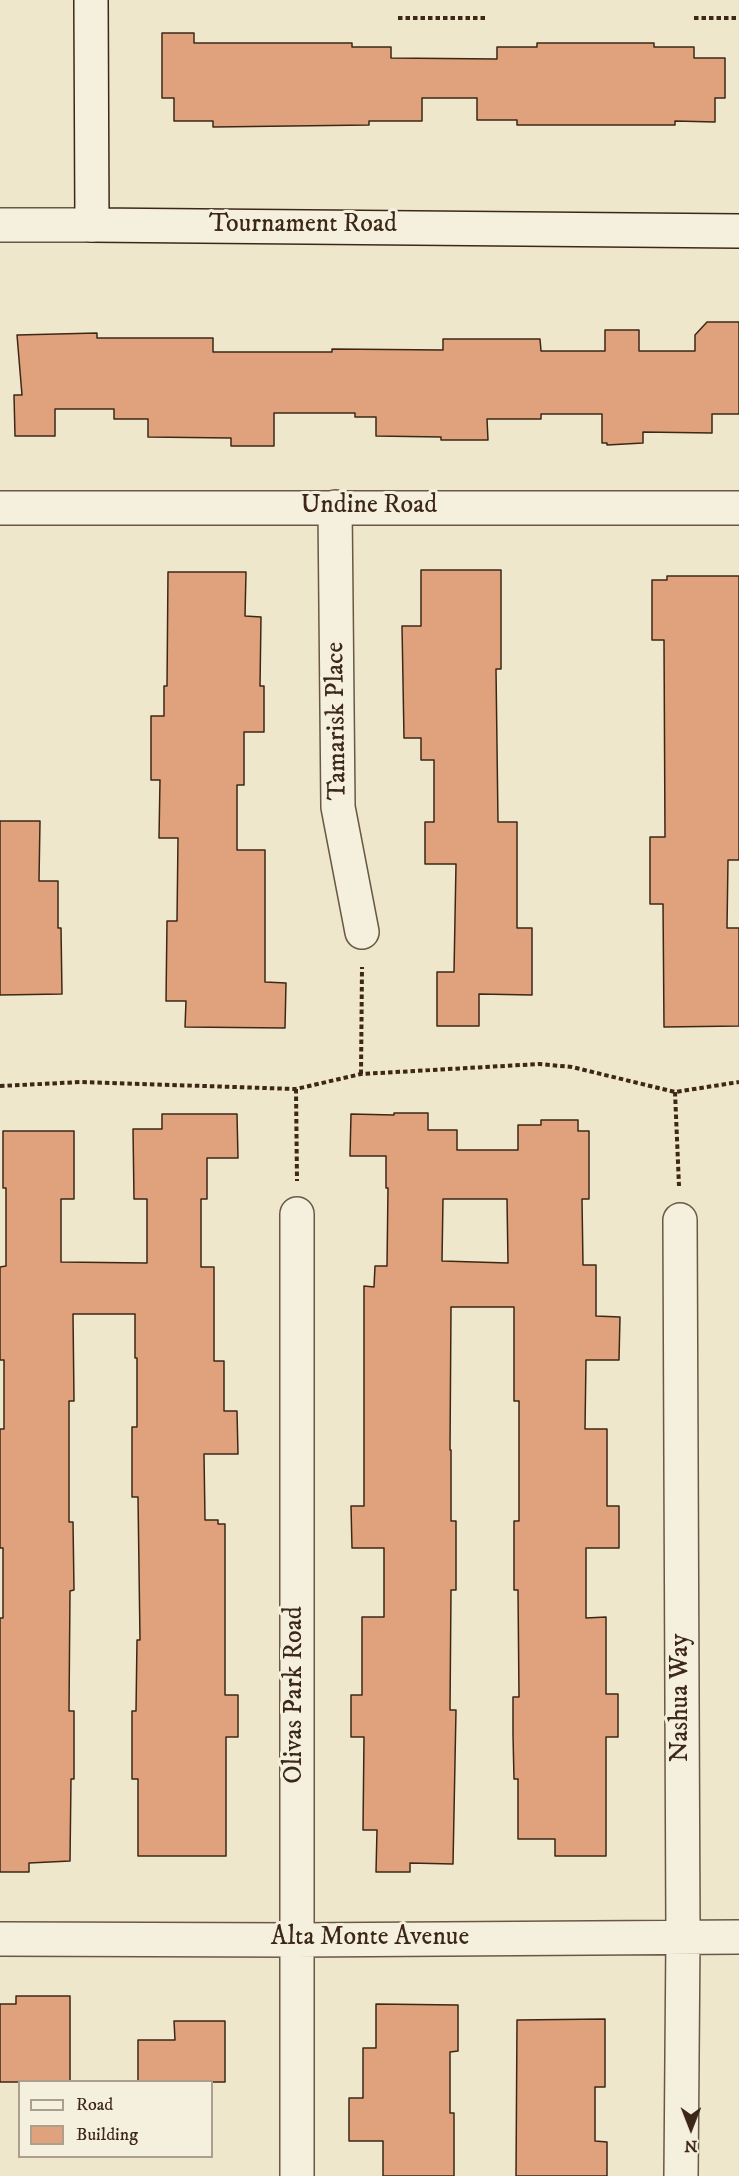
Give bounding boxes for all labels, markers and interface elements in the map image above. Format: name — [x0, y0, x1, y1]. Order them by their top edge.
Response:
street label: Tournament Road — [209, 210, 397, 242]
street label: Undine Road — [301, 491, 437, 523]
street label: Tamarisk Place — [321, 642, 355, 800]
street label: Olivas Park Road — [280, 1606, 312, 1784]
street label: Nashua Way — [666, 1634, 698, 1762]
street label: Alta Monte Avenue — [271, 1923, 469, 1955]
legend — [18, 2080, 213, 2158]
text: Road — [76, 2094, 113, 2116]
north arrow — [661, 2098, 721, 2158]
text: Building — [76, 2124, 138, 2146]
text: N — [684, 2136, 698, 2156]

